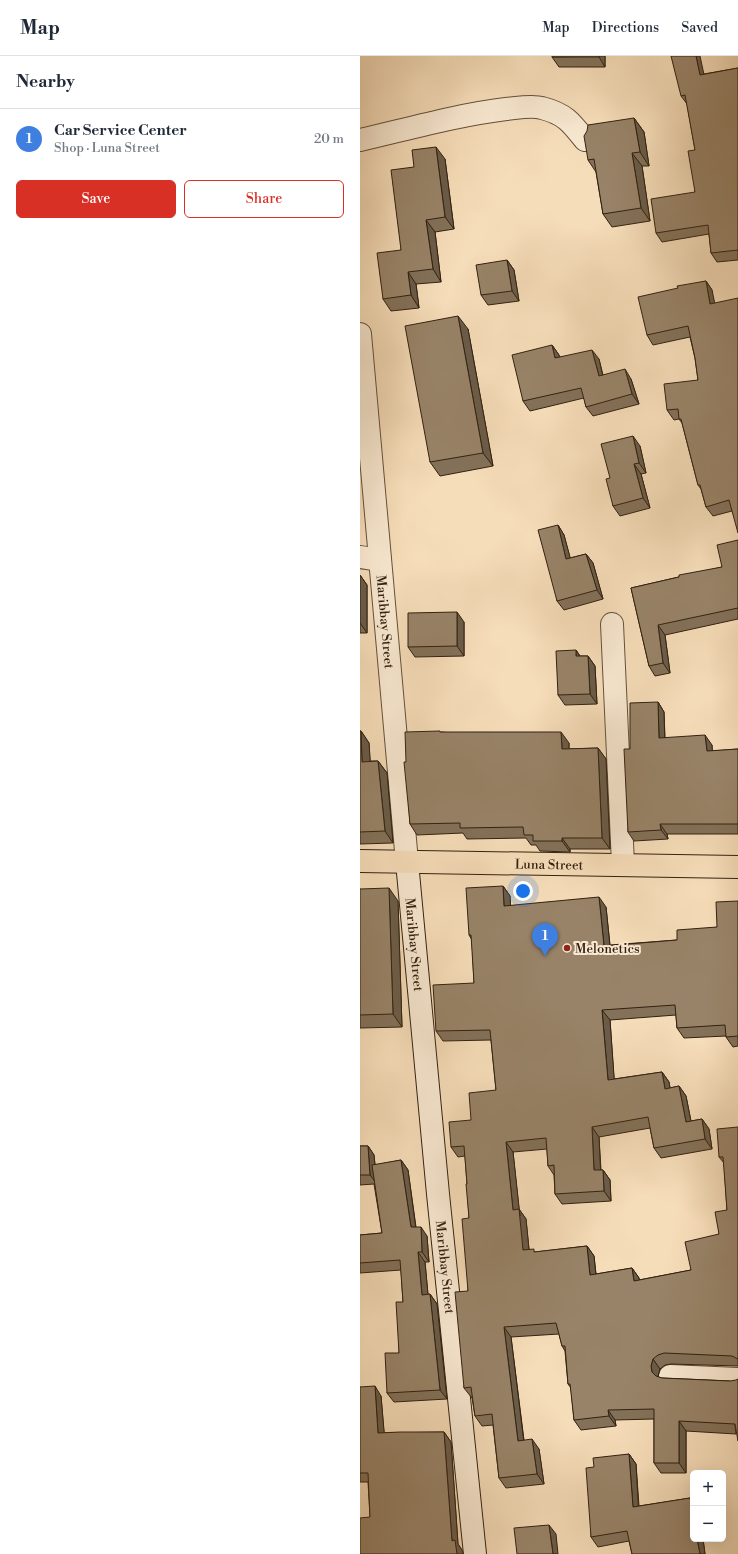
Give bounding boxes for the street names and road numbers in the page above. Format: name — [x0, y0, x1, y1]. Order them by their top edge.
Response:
street label: Maribbay Street — [372, 574, 397, 670]
street label: Luna Street — [515, 856, 584, 874]
street label: Maribbay Street — [401, 897, 426, 993]
street label: Maribbay Street — [432, 1220, 457, 1315]

